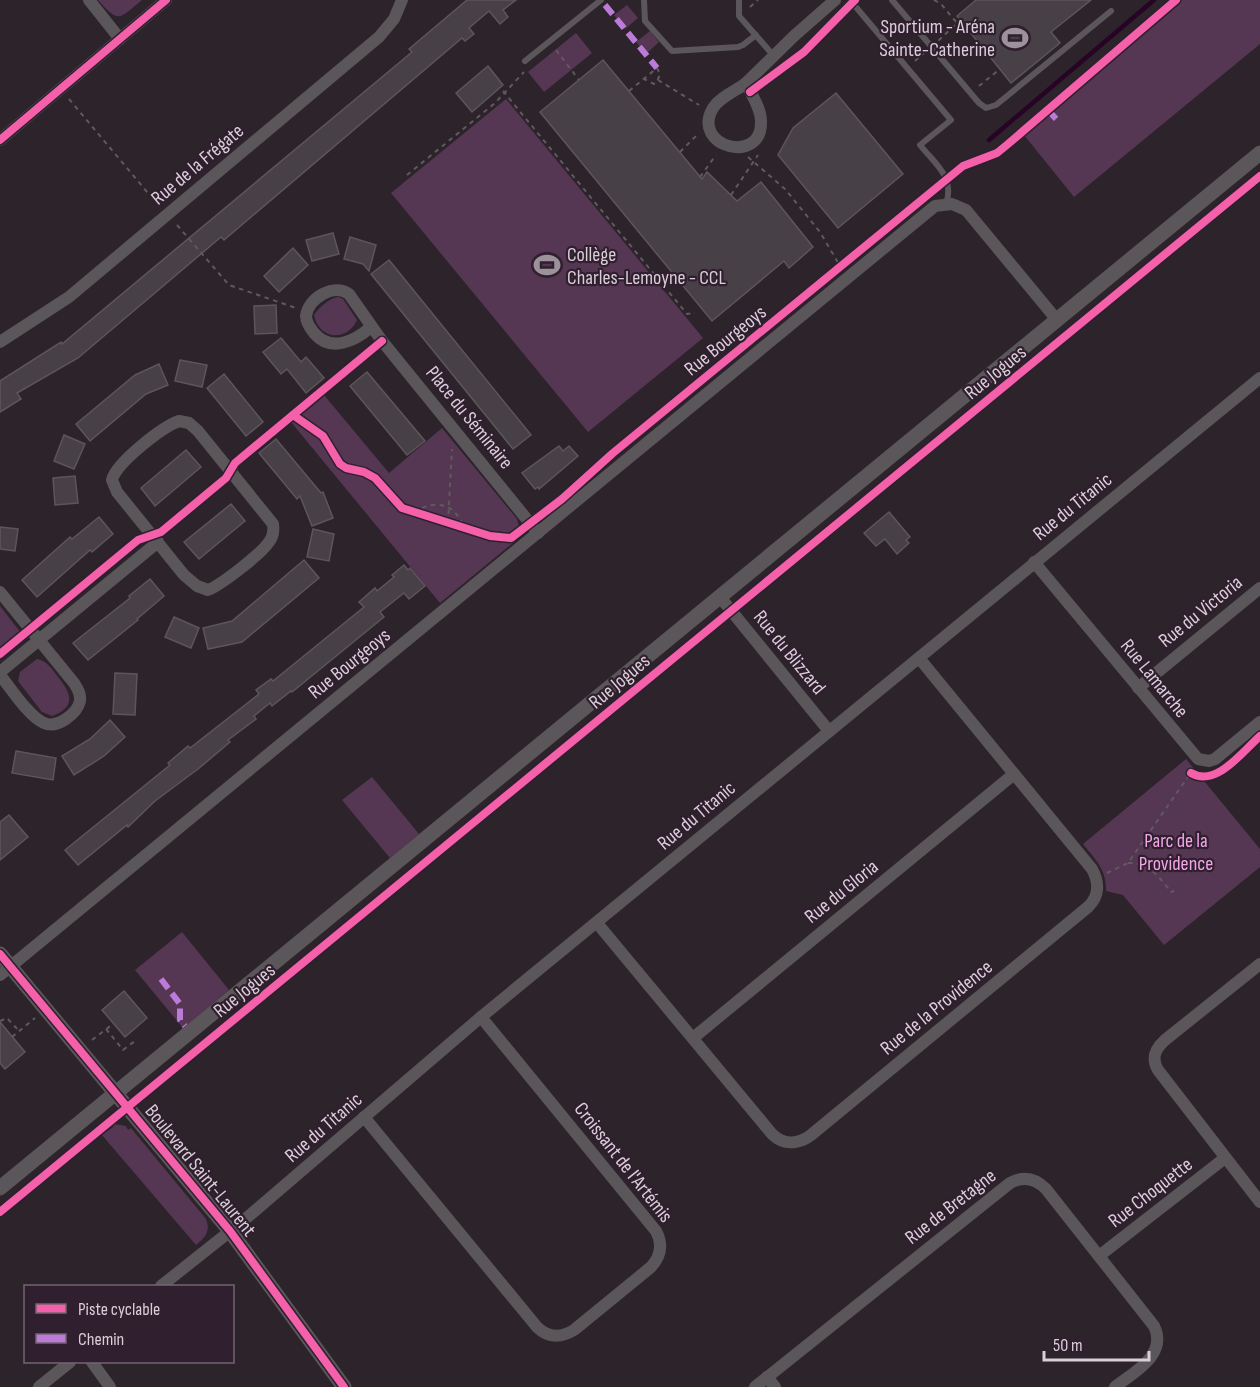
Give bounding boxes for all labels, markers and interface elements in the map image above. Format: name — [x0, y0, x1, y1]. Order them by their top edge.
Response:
place label: Sportium - Aréna Sainte-Catherine — [879, 15, 995, 62]
sports icon: Sportium - Aréna Sainte-Catherine — [1000, 23, 1030, 53]
street label: Rue de la Frégate — [146, 119, 249, 210]
place label: Collège Charles-Lemoyne - CCL — [567, 243, 726, 290]
sports icon: Collège Charles-Lemoyne - CCL — [532, 250, 562, 280]
street label: Rue Bourgeoys — [680, 300, 771, 381]
street label: Rue Jogues — [960, 341, 1031, 405]
street label: Place du Séminaire — [420, 361, 518, 474]
street label: Rue du Titanic — [1028, 468, 1117, 546]
street label: Rue du Victoria — [1154, 571, 1247, 653]
street label: Rue du Blizzard — [748, 606, 830, 700]
street label: Rue Bourgeoys — [304, 623, 395, 704]
street label: Rue Lamarche — [1115, 634, 1193, 723]
street label: Rue Jogues — [584, 649, 655, 714]
street label: Rue du Titanic — [653, 776, 741, 855]
park label: Parc de la Providence — [1139, 829, 1213, 876]
street label: Rue du Gloria — [800, 855, 883, 929]
street label: Rue de la Providence — [876, 955, 998, 1060]
street label: Rue Jogues — [209, 959, 280, 1023]
street label: Rue du Titanic — [280, 1088, 367, 1168]
street label: Croissant de l'Artémis — [569, 1098, 678, 1227]
street label: Boulevard Saint-Laurent — [140, 1100, 261, 1242]
street label: Rue Choquette — [1104, 1153, 1197, 1233]
street label: Rue de Bretagne — [900, 1164, 1001, 1250]
legend — [24, 1285, 234, 1363]
text: Piste cyclable — [78, 1299, 160, 1320]
scale bar — [1044, 1324, 1149, 1362]
text: Chemin — [78, 1329, 124, 1350]
text: 50 m — [1053, 1335, 1083, 1356]

